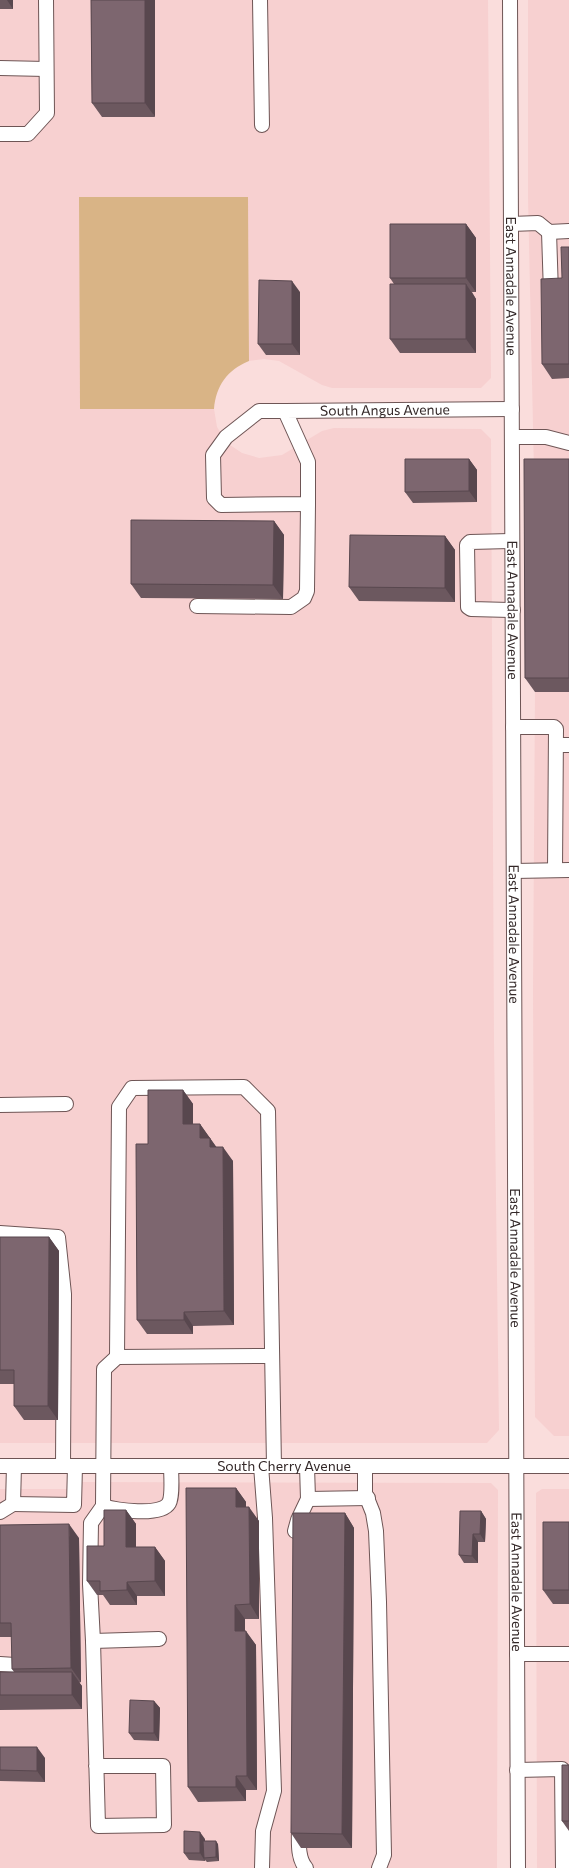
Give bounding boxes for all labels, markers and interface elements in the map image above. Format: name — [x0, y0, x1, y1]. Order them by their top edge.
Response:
street label: East Annadale Avenue — [503, 216, 521, 356]
street label: South Angus Avenue — [320, 401, 450, 419]
street label: East Annadale Avenue — [504, 540, 522, 680]
street label: East Annadale Avenue — [506, 864, 523, 1004]
street label: East Annadale Avenue — [507, 1188, 525, 1328]
street label: South Cherry Avenue — [217, 1457, 351, 1474]
street label: East Annadale Avenue — [508, 1512, 526, 1652]

